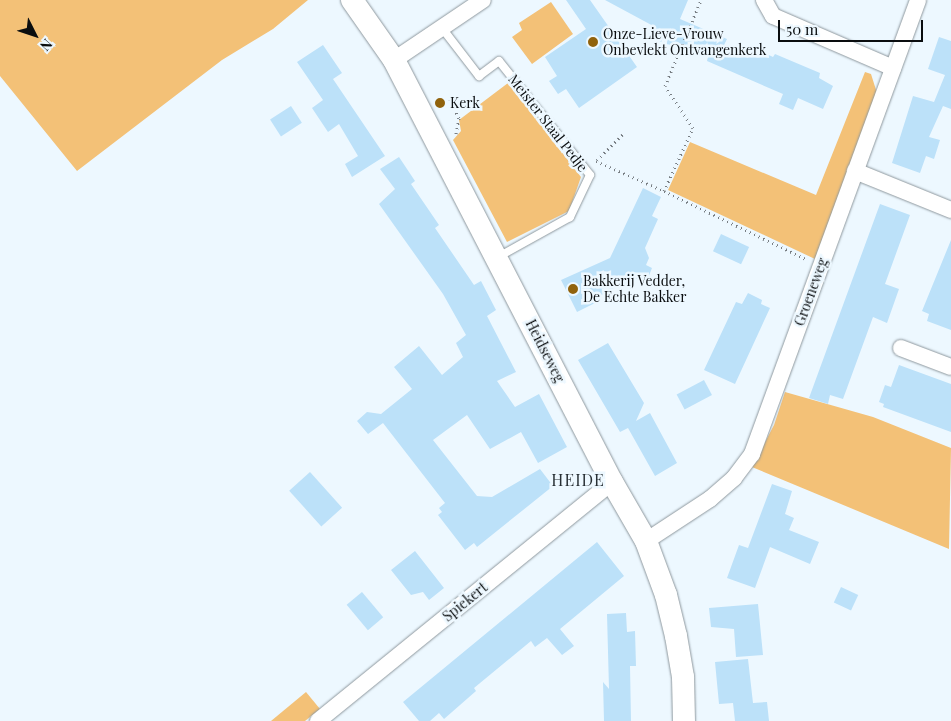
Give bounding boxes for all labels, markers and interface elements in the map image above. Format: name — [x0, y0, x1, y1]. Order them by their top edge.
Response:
north arrow — [10, 10, 60, 60]
scale bar — [781, 10, 926, 42]
text: 50 m — [786, 19, 818, 39]
place label: Onze-Lieve-Vrouw Onbevlekt Ontvangenkerk — [603, 26, 767, 58]
text: N — [36, 35, 57, 55]
marker: Onze-Lieve-Vrouw Onbevlekt Ontvangenkerk — [587, 36, 599, 48]
street label: Meister Staal Pedje — [505, 71, 591, 175]
place label: Kerk — [450, 95, 480, 111]
marker: Kerk — [434, 97, 446, 109]
street label: Groeneweg — [791, 256, 831, 328]
place label: Bakkerij Vedder, De Echte Bakker — [583, 273, 686, 306]
marker: Bakkerij Vedder, De Echte Bakker — [567, 283, 579, 295]
street label: Heidseweg — [522, 317, 568, 385]
district label: HEIDE — [551, 470, 605, 490]
street label: Spiekert — [439, 579, 491, 625]

